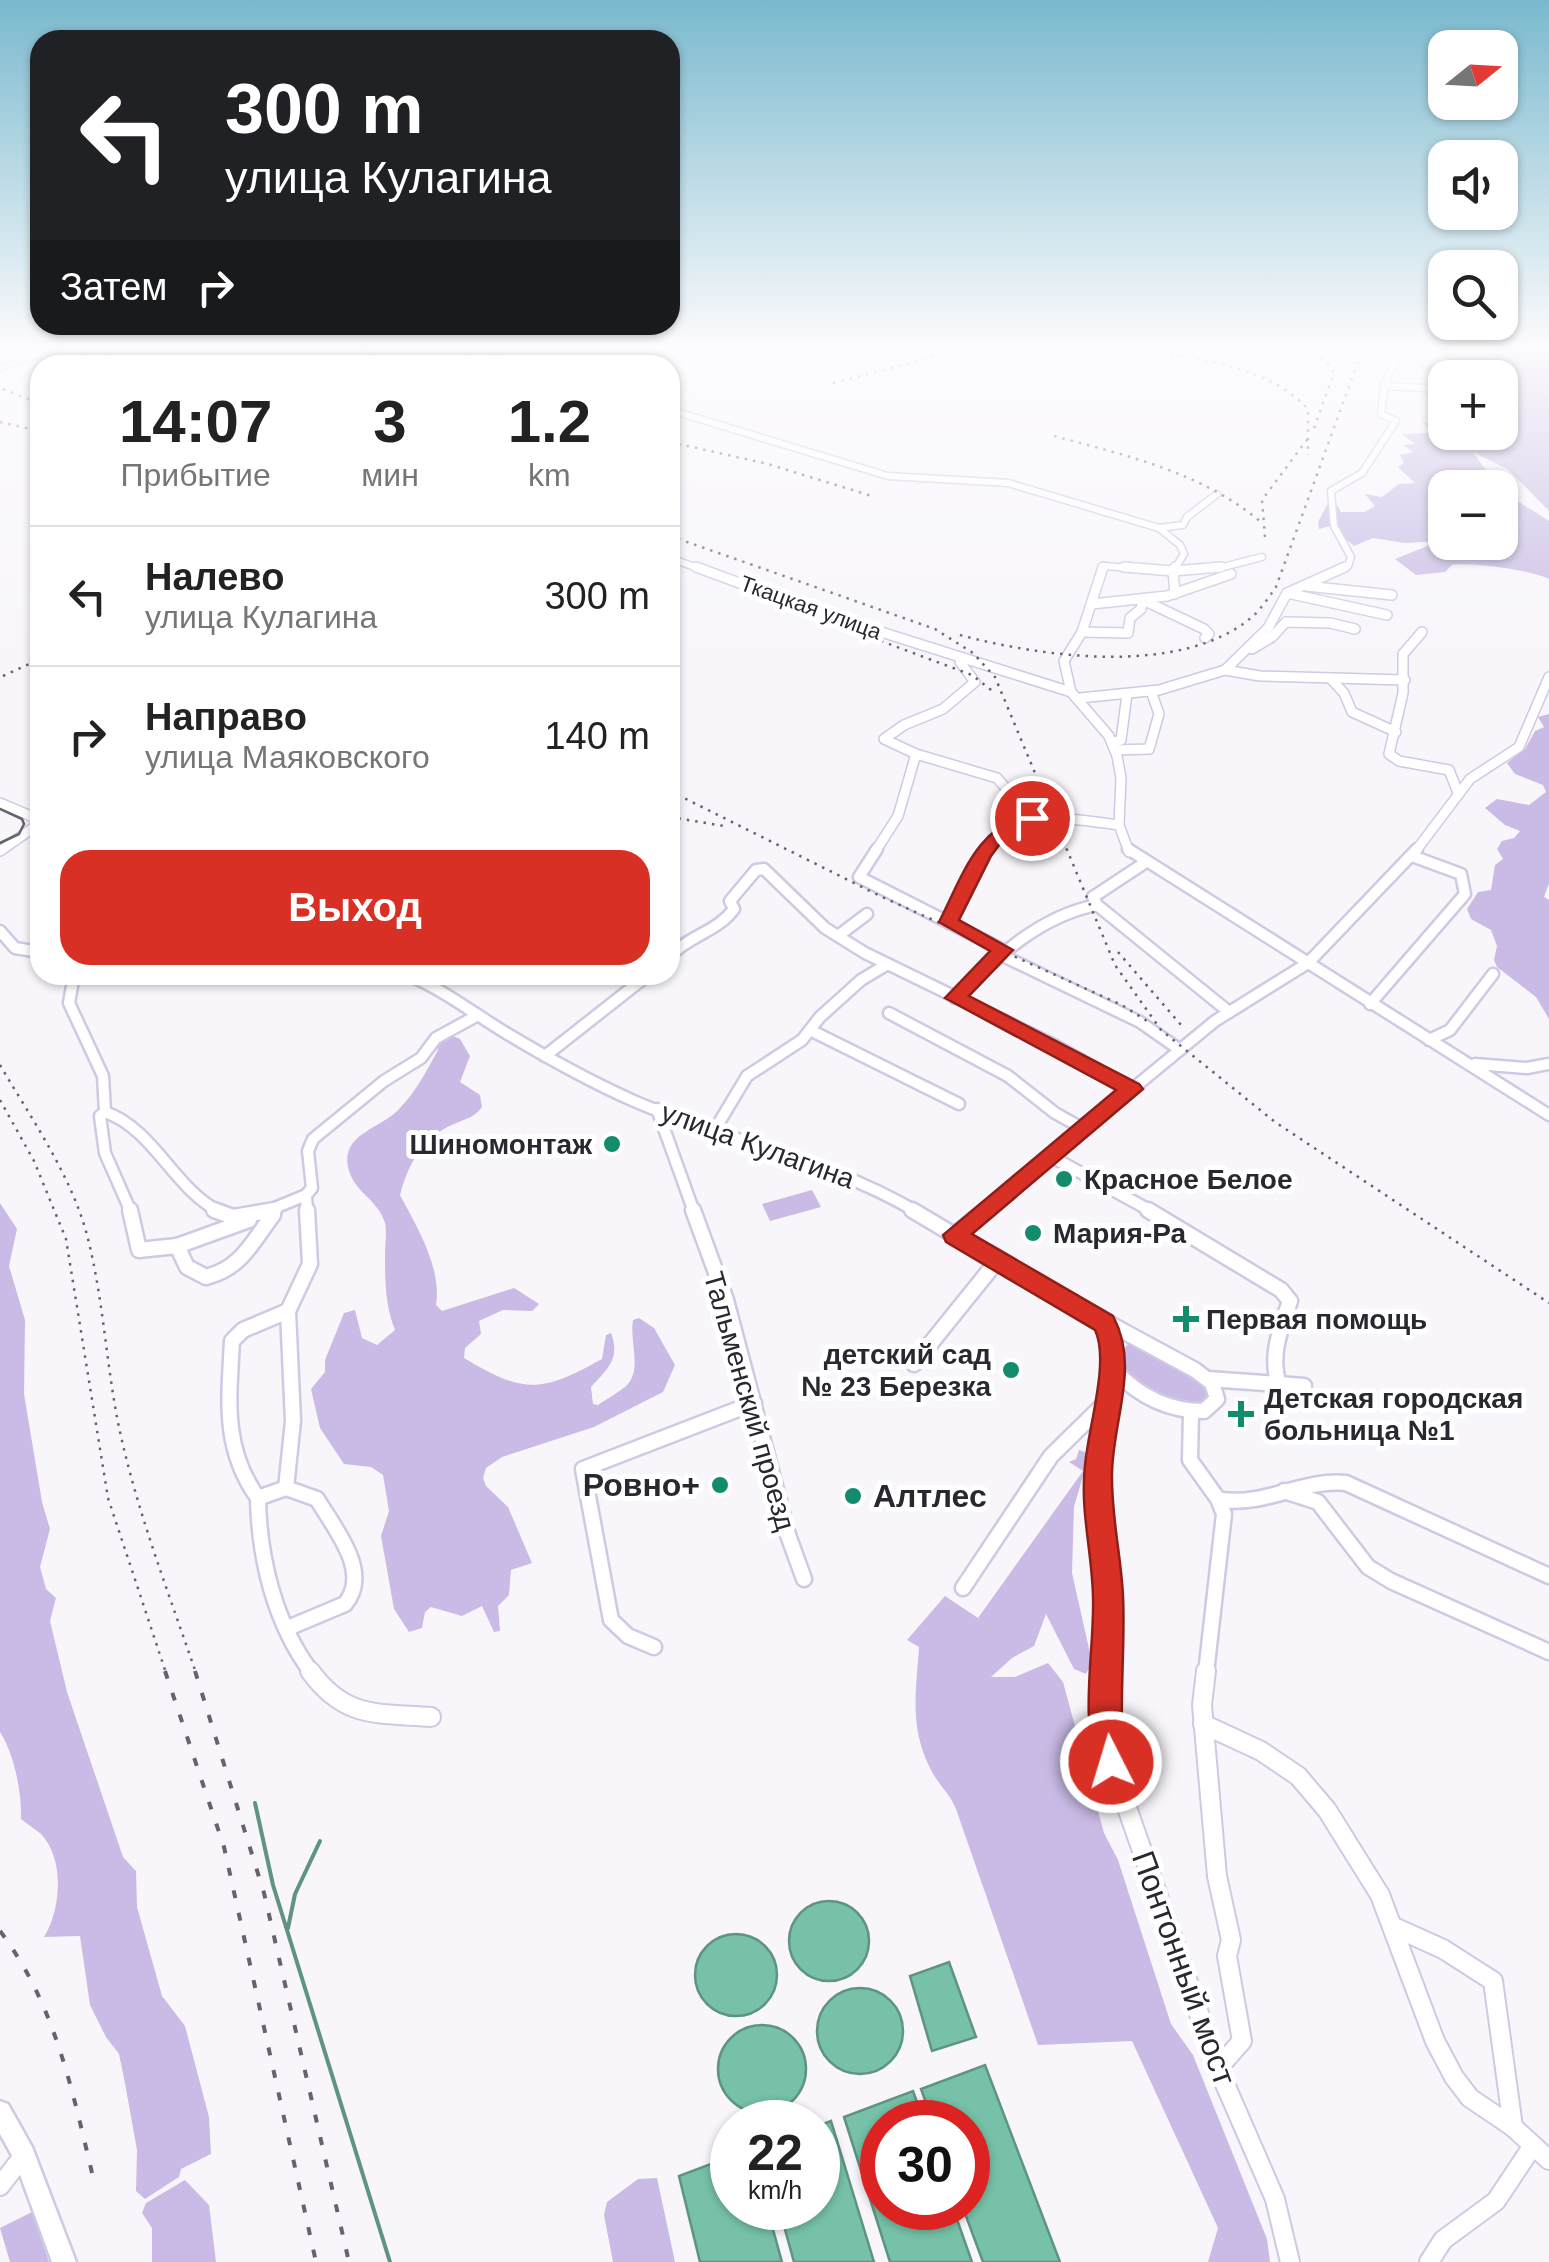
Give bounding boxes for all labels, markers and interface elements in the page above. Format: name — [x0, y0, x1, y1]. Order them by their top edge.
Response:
north arrow — [1428, 30, 1518, 120]
map controls — [1428, 30, 1518, 560]
icon: left — [60, 70, 190, 200]
text: 300 m — [225, 70, 423, 148]
button: sound — [1428, 140, 1518, 230]
text: улица Кулагина — [225, 152, 552, 203]
button: search — [1428, 250, 1518, 340]
icon: right — [188, 260, 243, 315]
text: Затем — [60, 266, 168, 308]
button: + — [1428, 360, 1518, 450]
text: 14:07 — [119, 388, 272, 455]
text: 3 — [373, 388, 407, 455]
text: 1.2 — [508, 388, 591, 455]
text: Прибытие — [120, 457, 271, 493]
text: мин — [361, 457, 419, 493]
text: km — [528, 457, 571, 493]
button: − — [1428, 470, 1518, 560]
text: Налево — [145, 556, 284, 598]
icon: left — [60, 569, 115, 624]
street label: Ткацкая улица — [737, 570, 885, 645]
text: 300 m — [544, 575, 650, 617]
text: улица Кулагина — [145, 599, 377, 635]
text: Направо — [145, 696, 307, 738]
icon: right — [60, 709, 115, 764]
text: 140 m — [544, 715, 650, 757]
text: улица Маяковского — [145, 739, 430, 775]
pin — [990, 776, 1075, 861]
icon: arrive — [1005, 791, 1060, 846]
button: Выход — [60, 850, 650, 965]
street label: улица Кулагина — [657, 1096, 859, 1195]
place label: Шиномонтаж — [410, 1129, 593, 1160]
marker: Шиномонтаж — [601, 1133, 623, 1155]
place label: Красное Белое — [1084, 1164, 1293, 1195]
marker: Красное Белое — [1053, 1168, 1075, 1190]
place label: Мария-Ра — [1053, 1218, 1187, 1249]
marker: Мария-Ра — [1022, 1222, 1044, 1244]
street label: Тальменский проезд — [698, 1268, 801, 1534]
place label: Первая помощь — [1206, 1304, 1427, 1335]
marker: Первая помощь — [1175, 1308, 1197, 1330]
place label: детский сад № 23 Березка — [801, 1339, 991, 1402]
marker: детский сад № 23 Березка — [1000, 1359, 1022, 1381]
place label: Детская городская больница №1 — [1264, 1383, 1523, 1446]
marker: Детская городская больница №1 — [1228, 1401, 1254, 1427]
place label: Ровно+ — [583, 1467, 700, 1503]
marker: Ровно+ — [709, 1474, 731, 1496]
place label: Алтлес — [873, 1478, 987, 1514]
marker: Алтлес — [842, 1485, 864, 1507]
position arrow — [1059, 1710, 1163, 1814]
street label: Понтонный мост — [1125, 1846, 1243, 2090]
speed limit sign: 30 — [860, 2100, 990, 2230]
text: 22 — [747, 2125, 803, 2181]
text: km/h — [748, 2176, 802, 2204]

